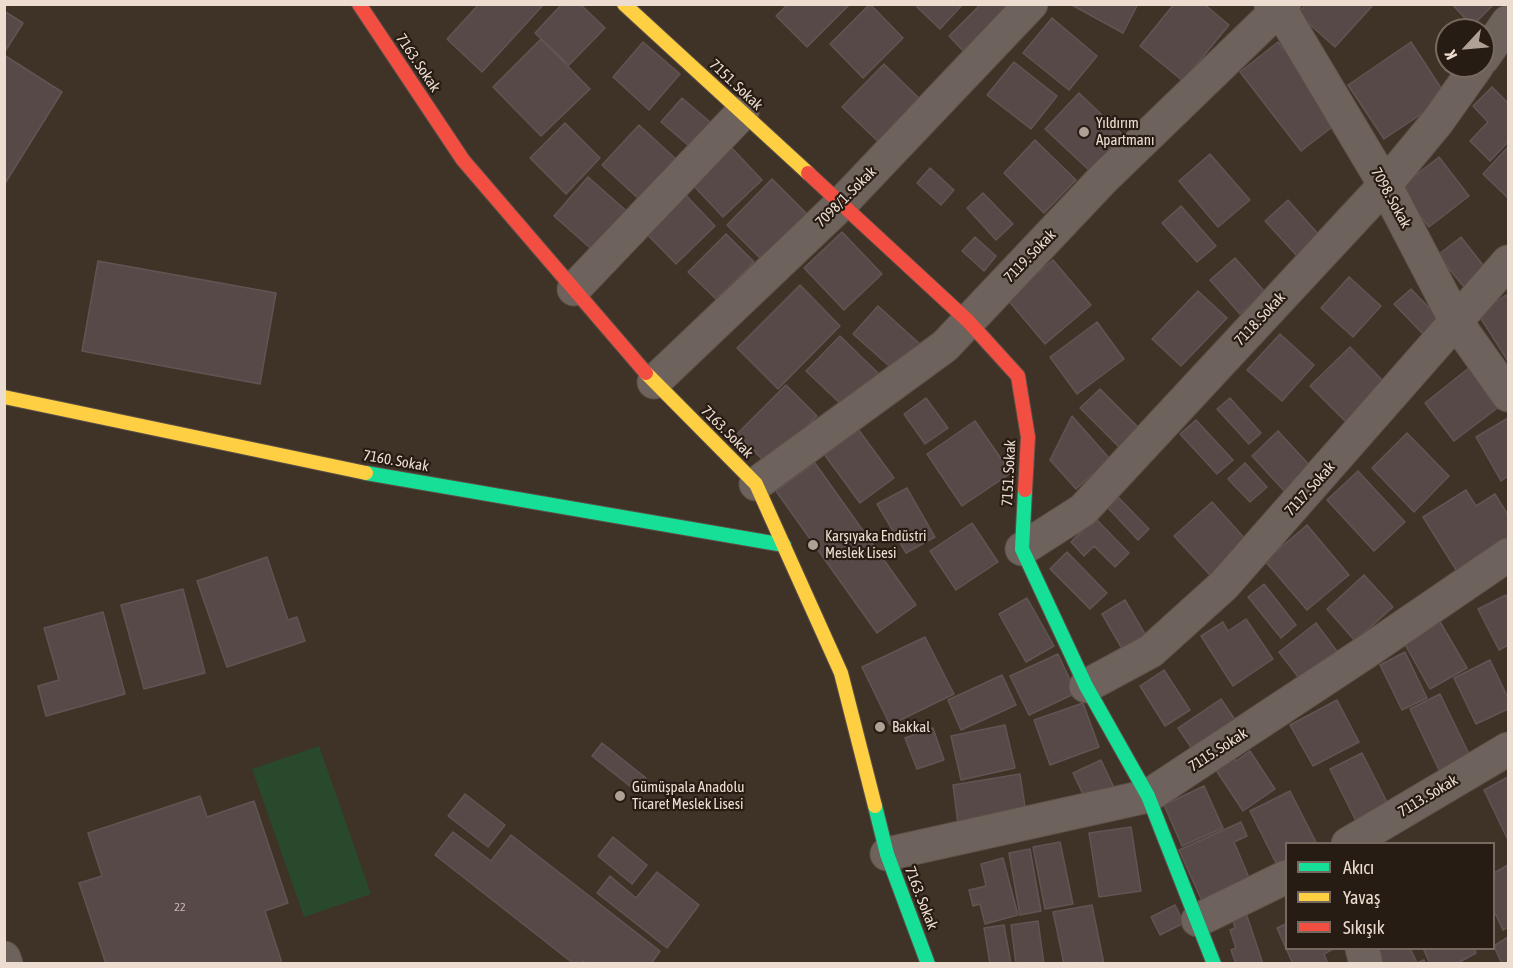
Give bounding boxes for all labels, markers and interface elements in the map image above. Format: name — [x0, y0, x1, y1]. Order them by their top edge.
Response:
north arrow — [1435, 18, 1495, 78]
street label: 7163. Sokak — [392, 30, 444, 96]
text: K — [1441, 48, 1460, 62]
street label: 7151. Sokak — [706, 56, 766, 114]
place label: Yıldırım Apartmanı — [1096, 114, 1155, 149]
marker: Yıldırım Apartmanı — [1077, 125, 1091, 139]
street label: 7098/1. Sokak — [812, 163, 880, 231]
street label: 7098. Sokak — [1367, 165, 1415, 231]
street label: 7119. Sokak — [1000, 226, 1060, 286]
street label: 7118. Sokak — [1231, 289, 1289, 349]
street label: 7163. Sokak — [697, 402, 757, 462]
street label: 7151. Sokak — [998, 439, 1020, 507]
street label: 7160. Sokak — [362, 446, 430, 476]
street label: 7117. Sokak — [1281, 458, 1339, 520]
place label: Karşıyaka Endüstri Meslek Lisesi — [825, 527, 926, 562]
marker: Karşıyaka Endüstri Meslek Lisesi — [806, 538, 820, 552]
place label: Bakkal — [892, 718, 930, 736]
marker: Bakkal — [873, 720, 887, 734]
street label: 7115. Sokak — [1185, 724, 1251, 776]
street label: 7113. Sokak — [1395, 771, 1461, 821]
place label: Gümüşpala Anadolu Ticaret Meslek Lisesi — [632, 778, 745, 813]
marker: Gümüşpala Anadolu Ticaret Meslek Lisesi — [613, 789, 627, 803]
legend — [1285, 842, 1495, 950]
text: Akıcı — [1343, 857, 1374, 878]
street label: 7163. Sokak — [901, 864, 941, 932]
text: Yavaş — [1343, 887, 1380, 908]
house number: 22 — [174, 900, 186, 914]
text: Sıkışık — [1343, 917, 1385, 938]

